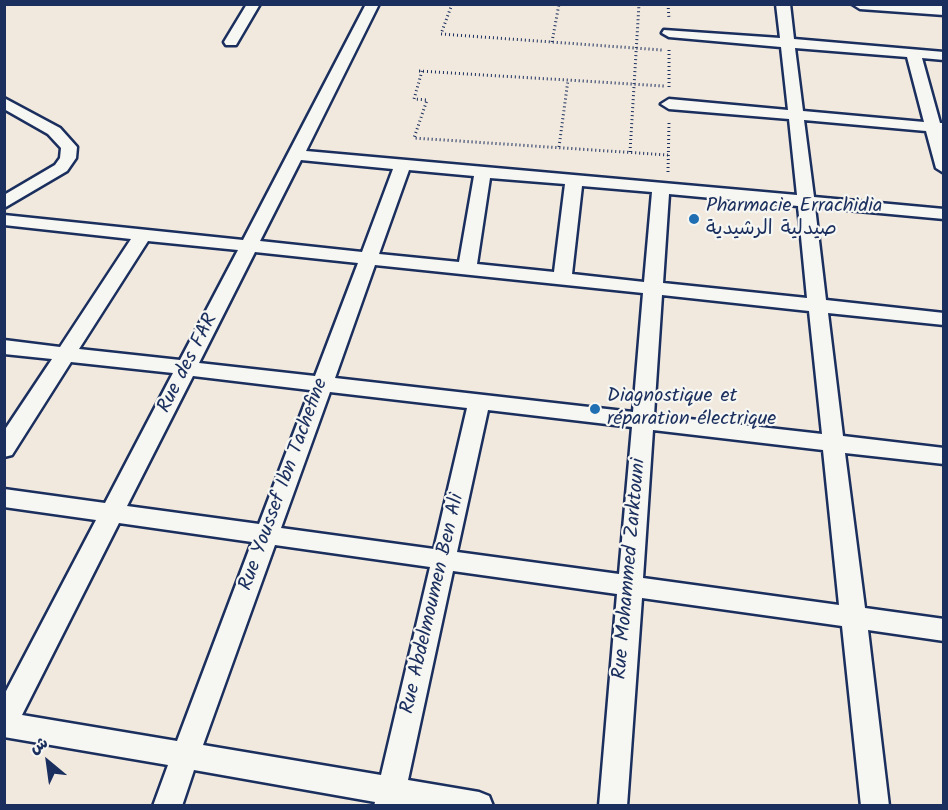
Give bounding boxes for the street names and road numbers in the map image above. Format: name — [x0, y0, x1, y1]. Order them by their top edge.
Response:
street label: Rue des FAR — [154, 310, 224, 418]
street label: Rue Youssef Ibn Tachefine — [235, 375, 335, 595]
street label: Rue Mohammed Zarktouni — [609, 458, 653, 680]
street label: Rue Abdelmoumen Ben Ali — [397, 492, 471, 716]

